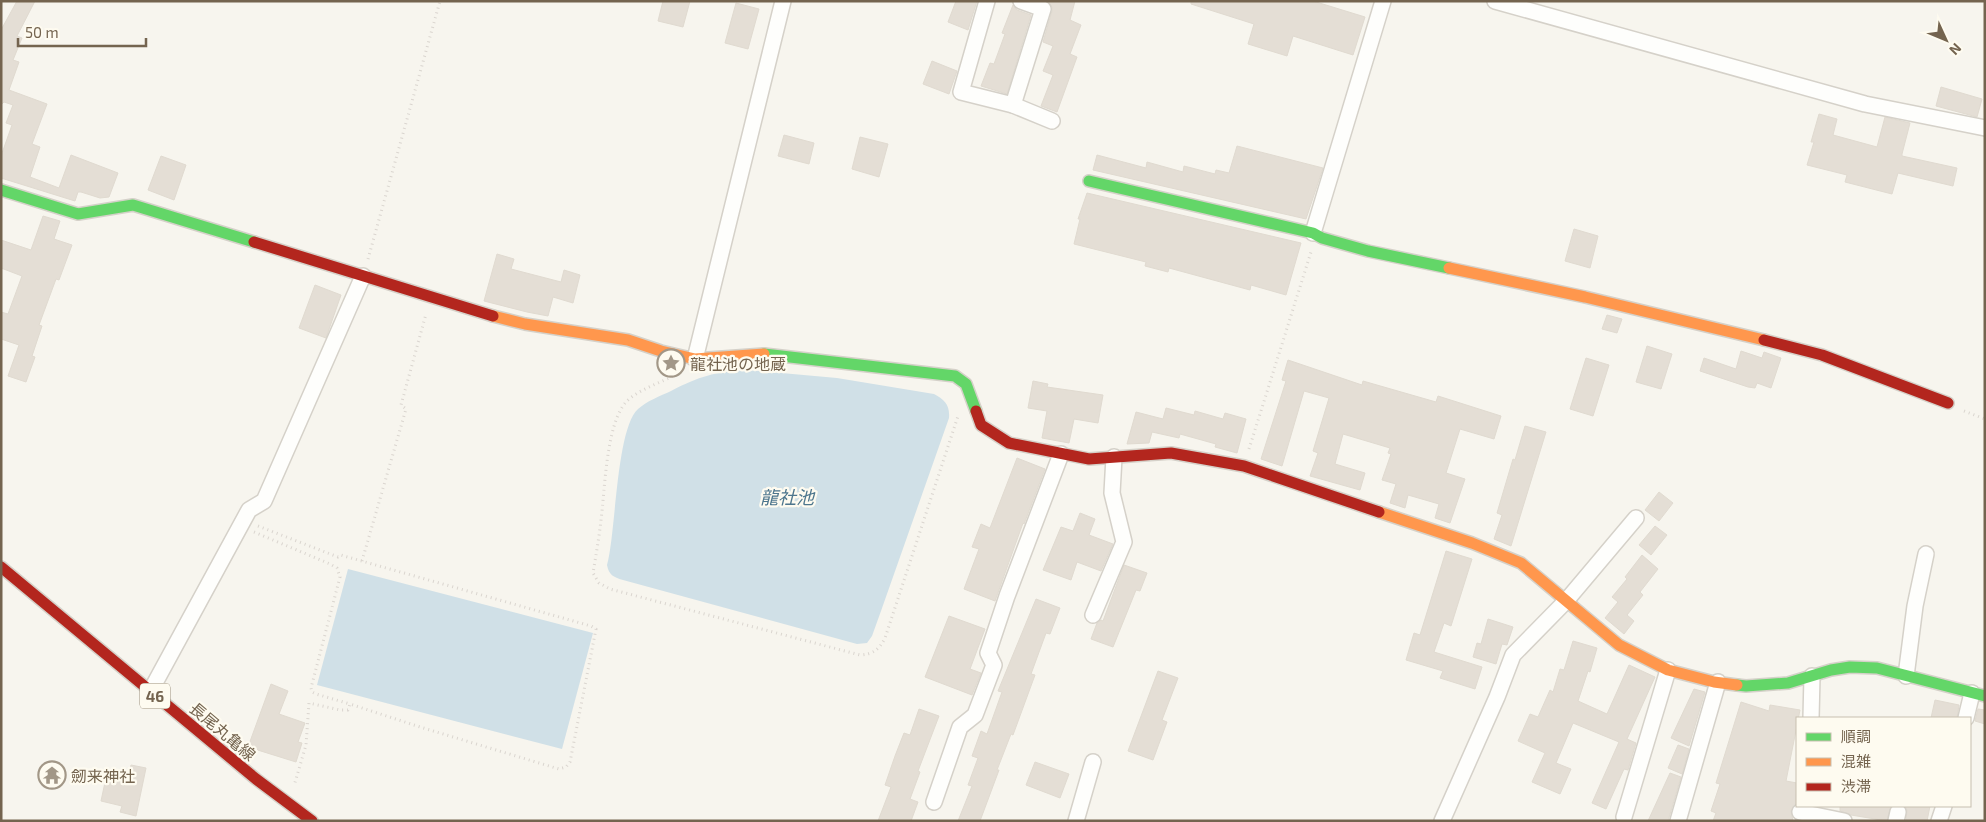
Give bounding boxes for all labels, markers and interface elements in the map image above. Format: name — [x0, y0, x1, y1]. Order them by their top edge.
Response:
scale bar — [18, 15, 145, 47]
north arrow — [1921, 15, 1971, 65]
text: 50 m — [25, 23, 59, 41]
text: N — [1946, 40, 1965, 59]
place icon: 龍社池の地蔵 — [656, 348, 686, 378]
place label: 龍社池の地蔵 — [690, 354, 786, 373]
water label: 龍社池 — [760, 486, 816, 508]
road number: 46 — [140, 684, 170, 708]
street label: 長尾丸亀線 — [186, 698, 260, 764]
legend — [1796, 717, 1971, 807]
text: 順調 — [1841, 727, 1871, 745]
text: 混雑 — [1841, 752, 1871, 770]
temple icon: 劒来神社 — [37, 760, 67, 790]
place label: 劒来神社 — [71, 766, 135, 785]
text: 渋滞 — [1841, 777, 1871, 795]

